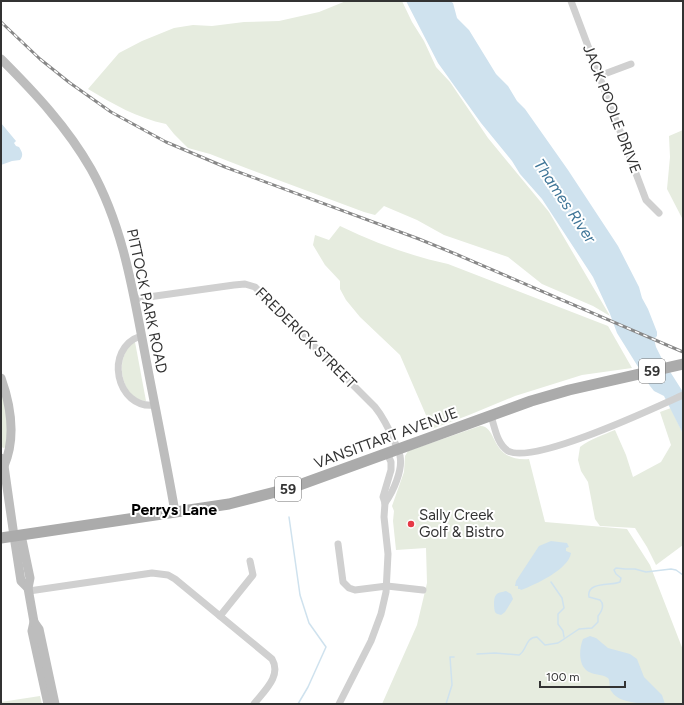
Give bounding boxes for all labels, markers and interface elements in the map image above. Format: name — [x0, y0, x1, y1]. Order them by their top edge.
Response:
street label: JACK POOLE DRIVE — [579, 42, 645, 176]
water label: Thames River — [530, 155, 600, 247]
street label: PITTOCK PARK ROAD — [123, 227, 171, 375]
street label: FREDERICK STREET — [252, 284, 361, 393]
road number: 59 — [639, 359, 665, 383]
street label: VANSITTART AVENUE — [312, 404, 460, 472]
road number: 59 — [275, 477, 301, 501]
district label: Perrys Lane — [131, 500, 217, 519]
place label: Sally Creek Golf & Bistro — [419, 506, 504, 541]
marker: Sally Creek Golf & Bistro — [406, 519, 416, 529]
scale bar — [540, 663, 625, 689]
text: 100 m — [546, 670, 580, 684]

